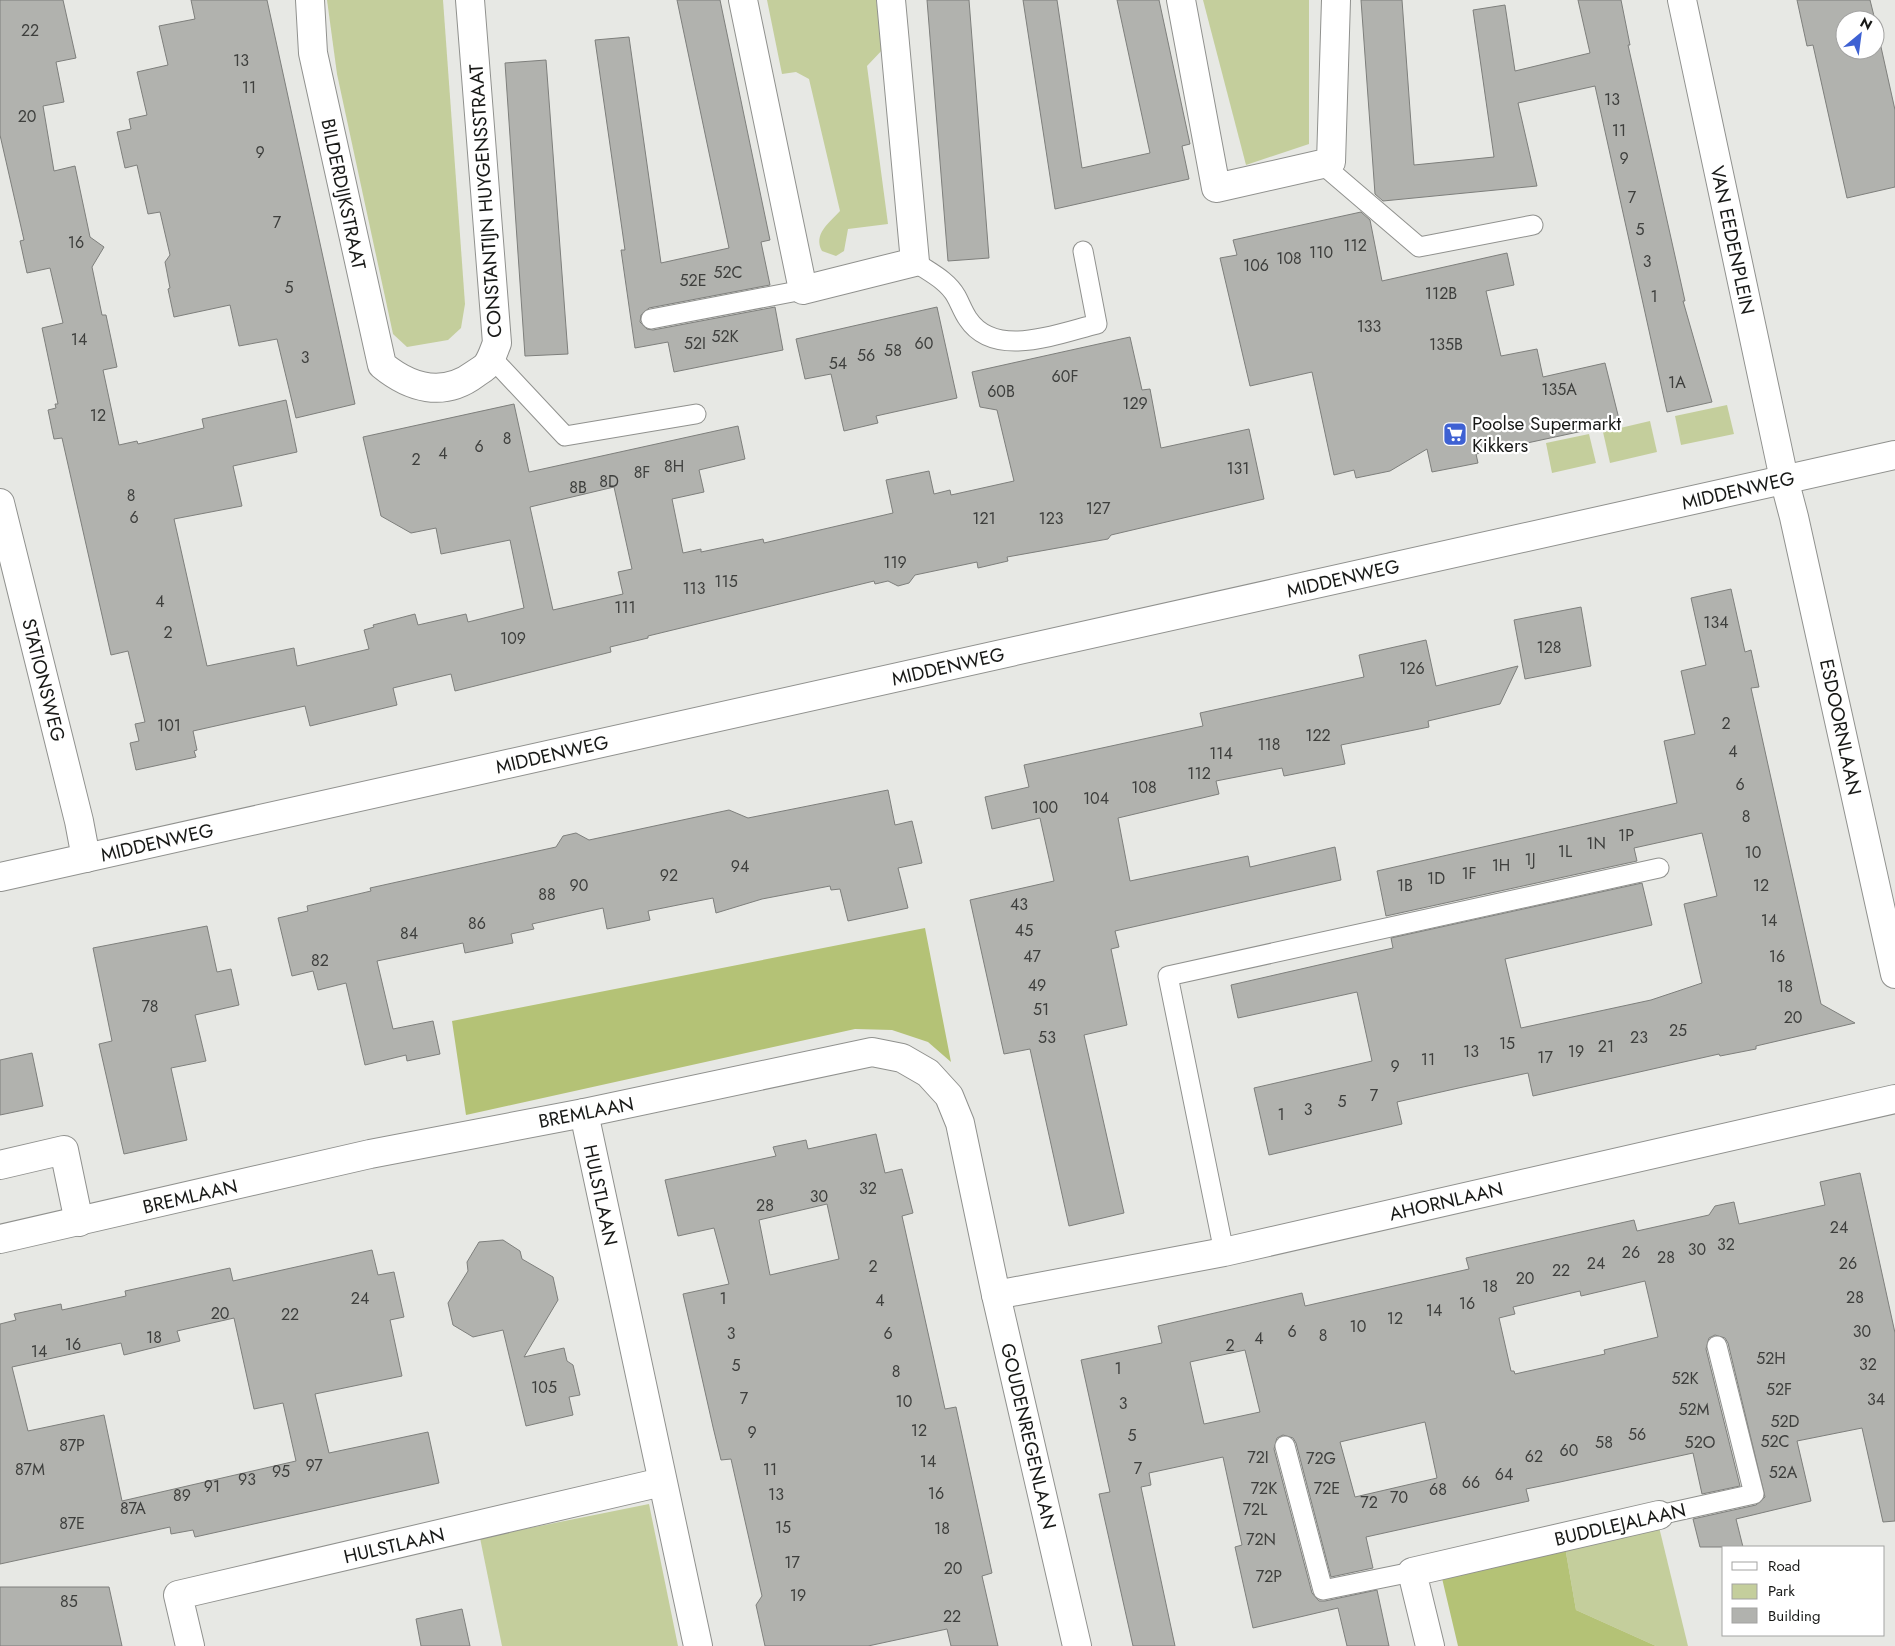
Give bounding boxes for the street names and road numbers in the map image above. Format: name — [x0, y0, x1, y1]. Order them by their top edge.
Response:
street label: CONSTANTIJN HUYGENSSTRAAT — [462, 63, 509, 339]
street label: BILDERDIJKSTRAAT — [314, 116, 373, 272]
street label: VAN EEDENPLEIN — [1704, 163, 1761, 317]
street label: MIDDENWEG — [1679, 464, 1797, 517]
street label: MIDDENWEG — [1284, 552, 1402, 605]
street label: STATIONSWEG — [15, 616, 72, 745]
street label: MIDDENWEG — [889, 640, 1007, 693]
street label: ESDOORNLAAN — [1813, 656, 1868, 798]
street label: MIDDENWEG — [493, 728, 611, 781]
street label: MIDDENWEG — [98, 816, 216, 869]
street label: BREMLAAN — [536, 1090, 636, 1135]
street label: HULSTLAAN — [577, 1142, 624, 1248]
street label: BREMLAAN — [140, 1172, 240, 1221]
street label: AHORNLAAN — [1387, 1175, 1506, 1228]
street label: GOUDENREGENLAAN — [994, 1340, 1063, 1532]
street label: BUDDLEJALAAN — [1552, 1496, 1688, 1553]
street label: HULSTLAAN — [341, 1521, 447, 1570]

